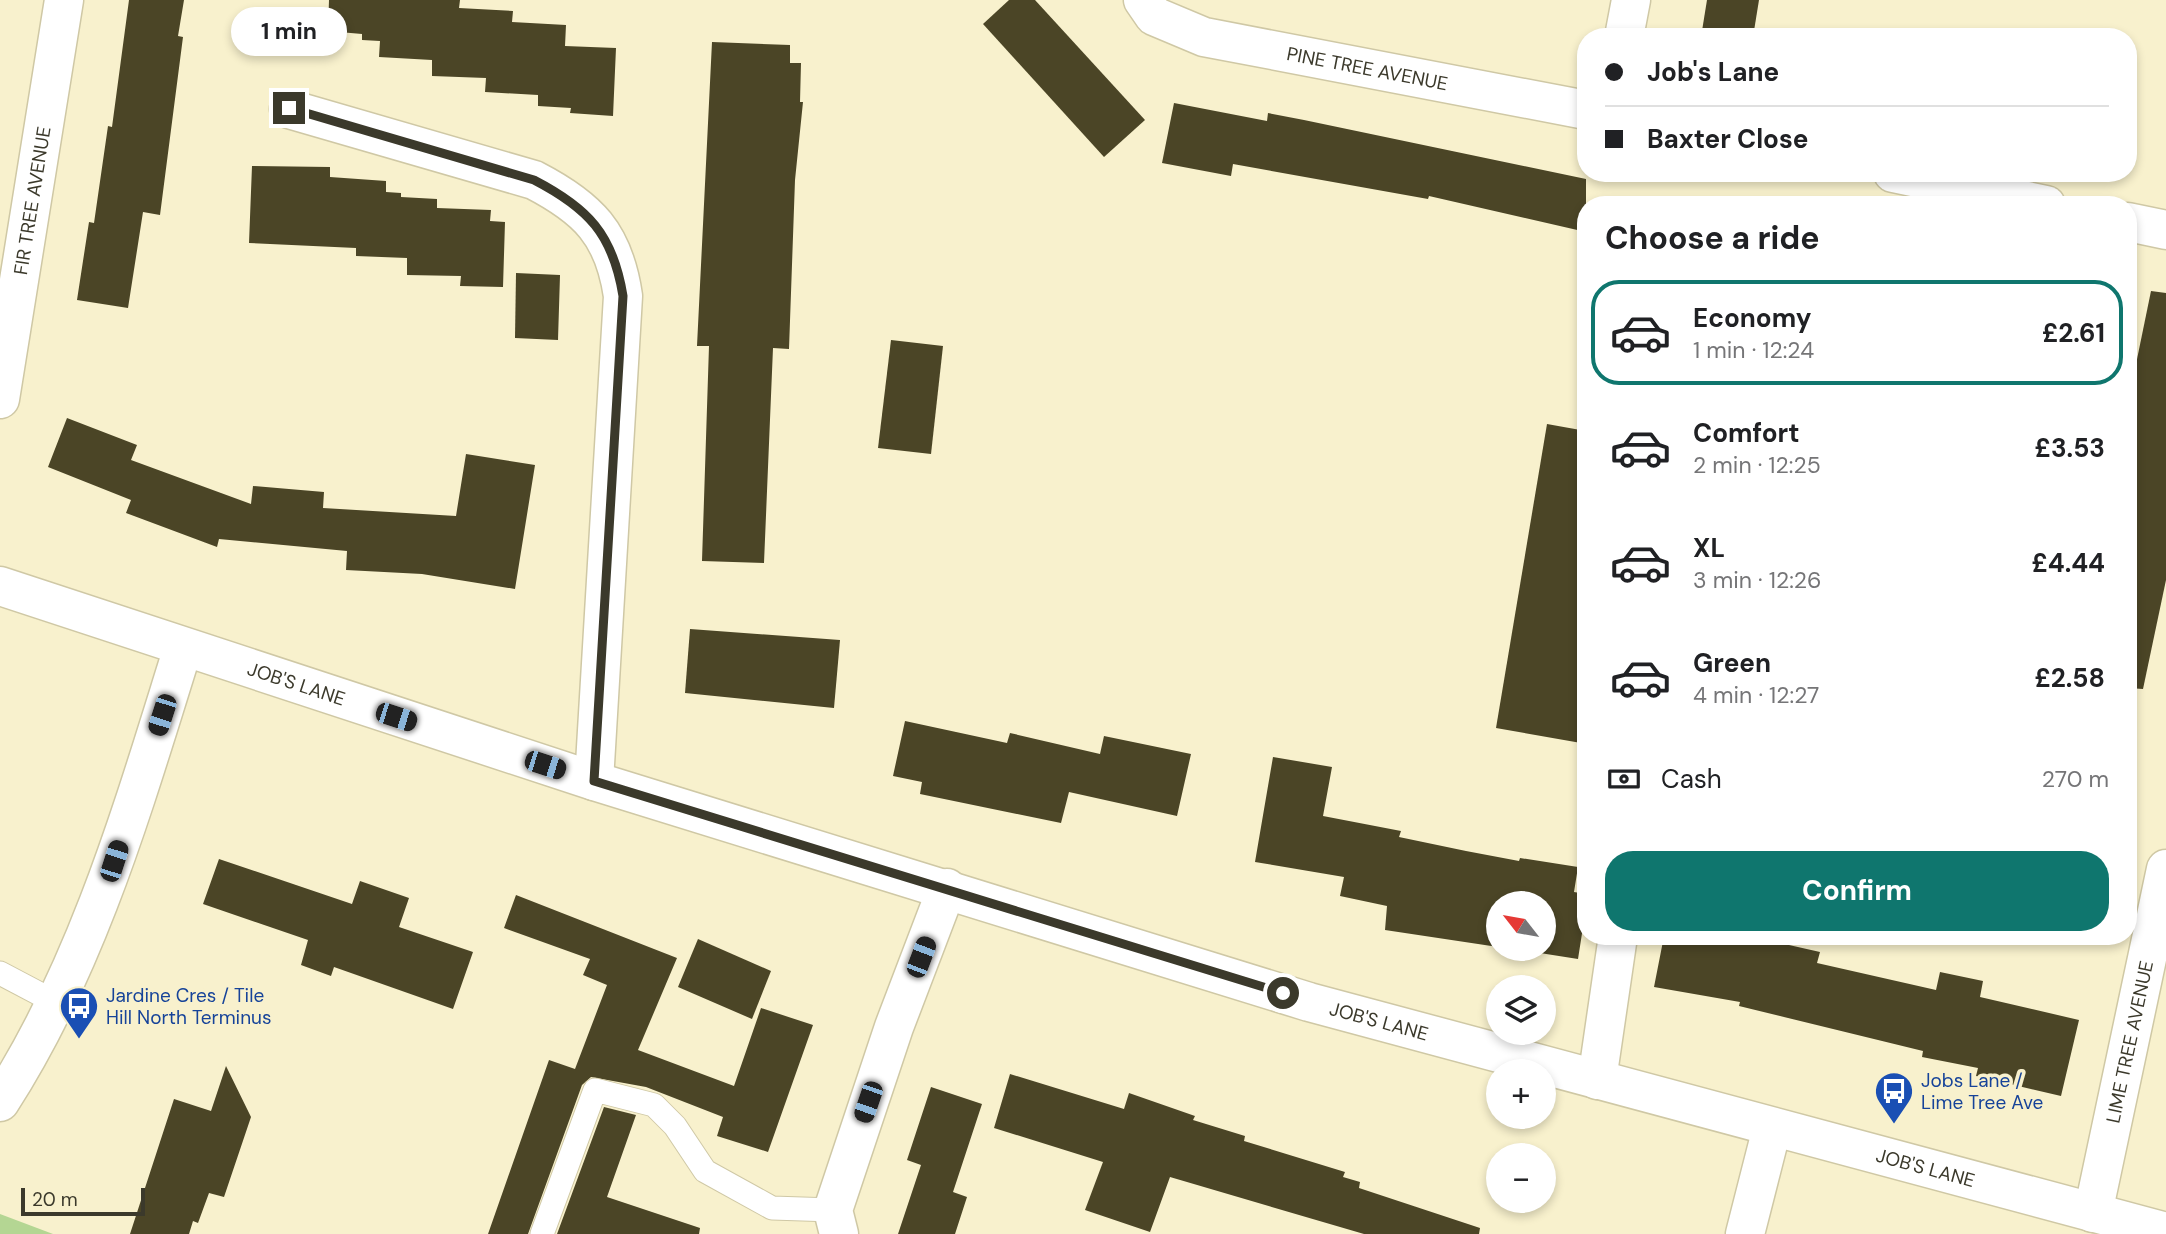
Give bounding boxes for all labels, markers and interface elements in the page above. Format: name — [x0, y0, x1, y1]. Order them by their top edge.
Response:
callout: 1 min — [231, 7, 347, 56]
text: 1 min — [261, 16, 317, 46]
street label: PINE TREE AVENUE — [1285, 41, 1450, 96]
text: Job's Lane — [1647, 55, 1779, 89]
route end — [273, 92, 305, 124]
text: Baxter Close — [1647, 122, 1808, 156]
street label: FIR TREE AVENUE — [8, 124, 56, 277]
text: Choose a ride — [1605, 217, 1820, 259]
icon: car — [1609, 301, 1672, 364]
text: Economy — [1693, 301, 1811, 335]
text: £2.61 — [2042, 316, 2105, 350]
text: 1 min · 12:24 — [1693, 335, 1814, 365]
icon: car — [1609, 416, 1672, 479]
text: Comfort — [1693, 416, 1799, 450]
text: £3.53 — [2035, 431, 2105, 465]
text: 2 min · 12:25 — [1693, 450, 1821, 480]
icon: car — [1609, 531, 1672, 594]
text: XL — [1693, 531, 1725, 565]
text: £4.44 — [2031, 546, 2105, 580]
text: 3 min · 12:26 — [1693, 565, 1821, 595]
icon: car — [1609, 646, 1672, 709]
text: Green — [1693, 646, 1771, 680]
street label: JOB'S LANE — [244, 656, 348, 711]
text: £2.58 — [2035, 661, 2105, 695]
text: 4 min · 12:27 — [1693, 680, 1819, 710]
car — [146, 692, 179, 738]
car — [373, 701, 420, 733]
car — [522, 749, 569, 781]
icon: cash — [1605, 760, 1643, 798]
text: Cash — [1661, 762, 1722, 796]
text: 270 m — [2042, 764, 2109, 794]
car — [98, 838, 131, 884]
button: Confirm — [1605, 851, 2109, 931]
north arrow — [1486, 891, 1556, 961]
map controls — [1486, 891, 1556, 1213]
car — [904, 934, 939, 980]
street label: LIME TREE AVENUE — [2100, 958, 2159, 1125]
button: layers — [1486, 975, 1556, 1045]
route start — [1267, 977, 1299, 1009]
place label: Jardine Cres / Tile Hill North Terminus — [106, 983, 271, 1030]
bus stop icon: Jardine Cres / Tile Hill North Terminus — [58, 985, 100, 1040]
street label: JOB'S LANE — [1327, 996, 1431, 1046]
button: + — [1486, 1059, 1556, 1129]
place label: Jobs Lane / Lime Tree Ave — [1921, 1068, 2043, 1115]
bus stop icon: Jobs Lane / Lime Tree Ave — [1873, 1070, 1915, 1125]
car — [852, 1079, 885, 1125]
street label: JOB'S LANE — [1873, 1142, 1978, 1193]
button: − — [1486, 1143, 1556, 1213]
scale bar — [21, 1185, 145, 1217]
text: 20 m — [32, 1187, 78, 1212]

